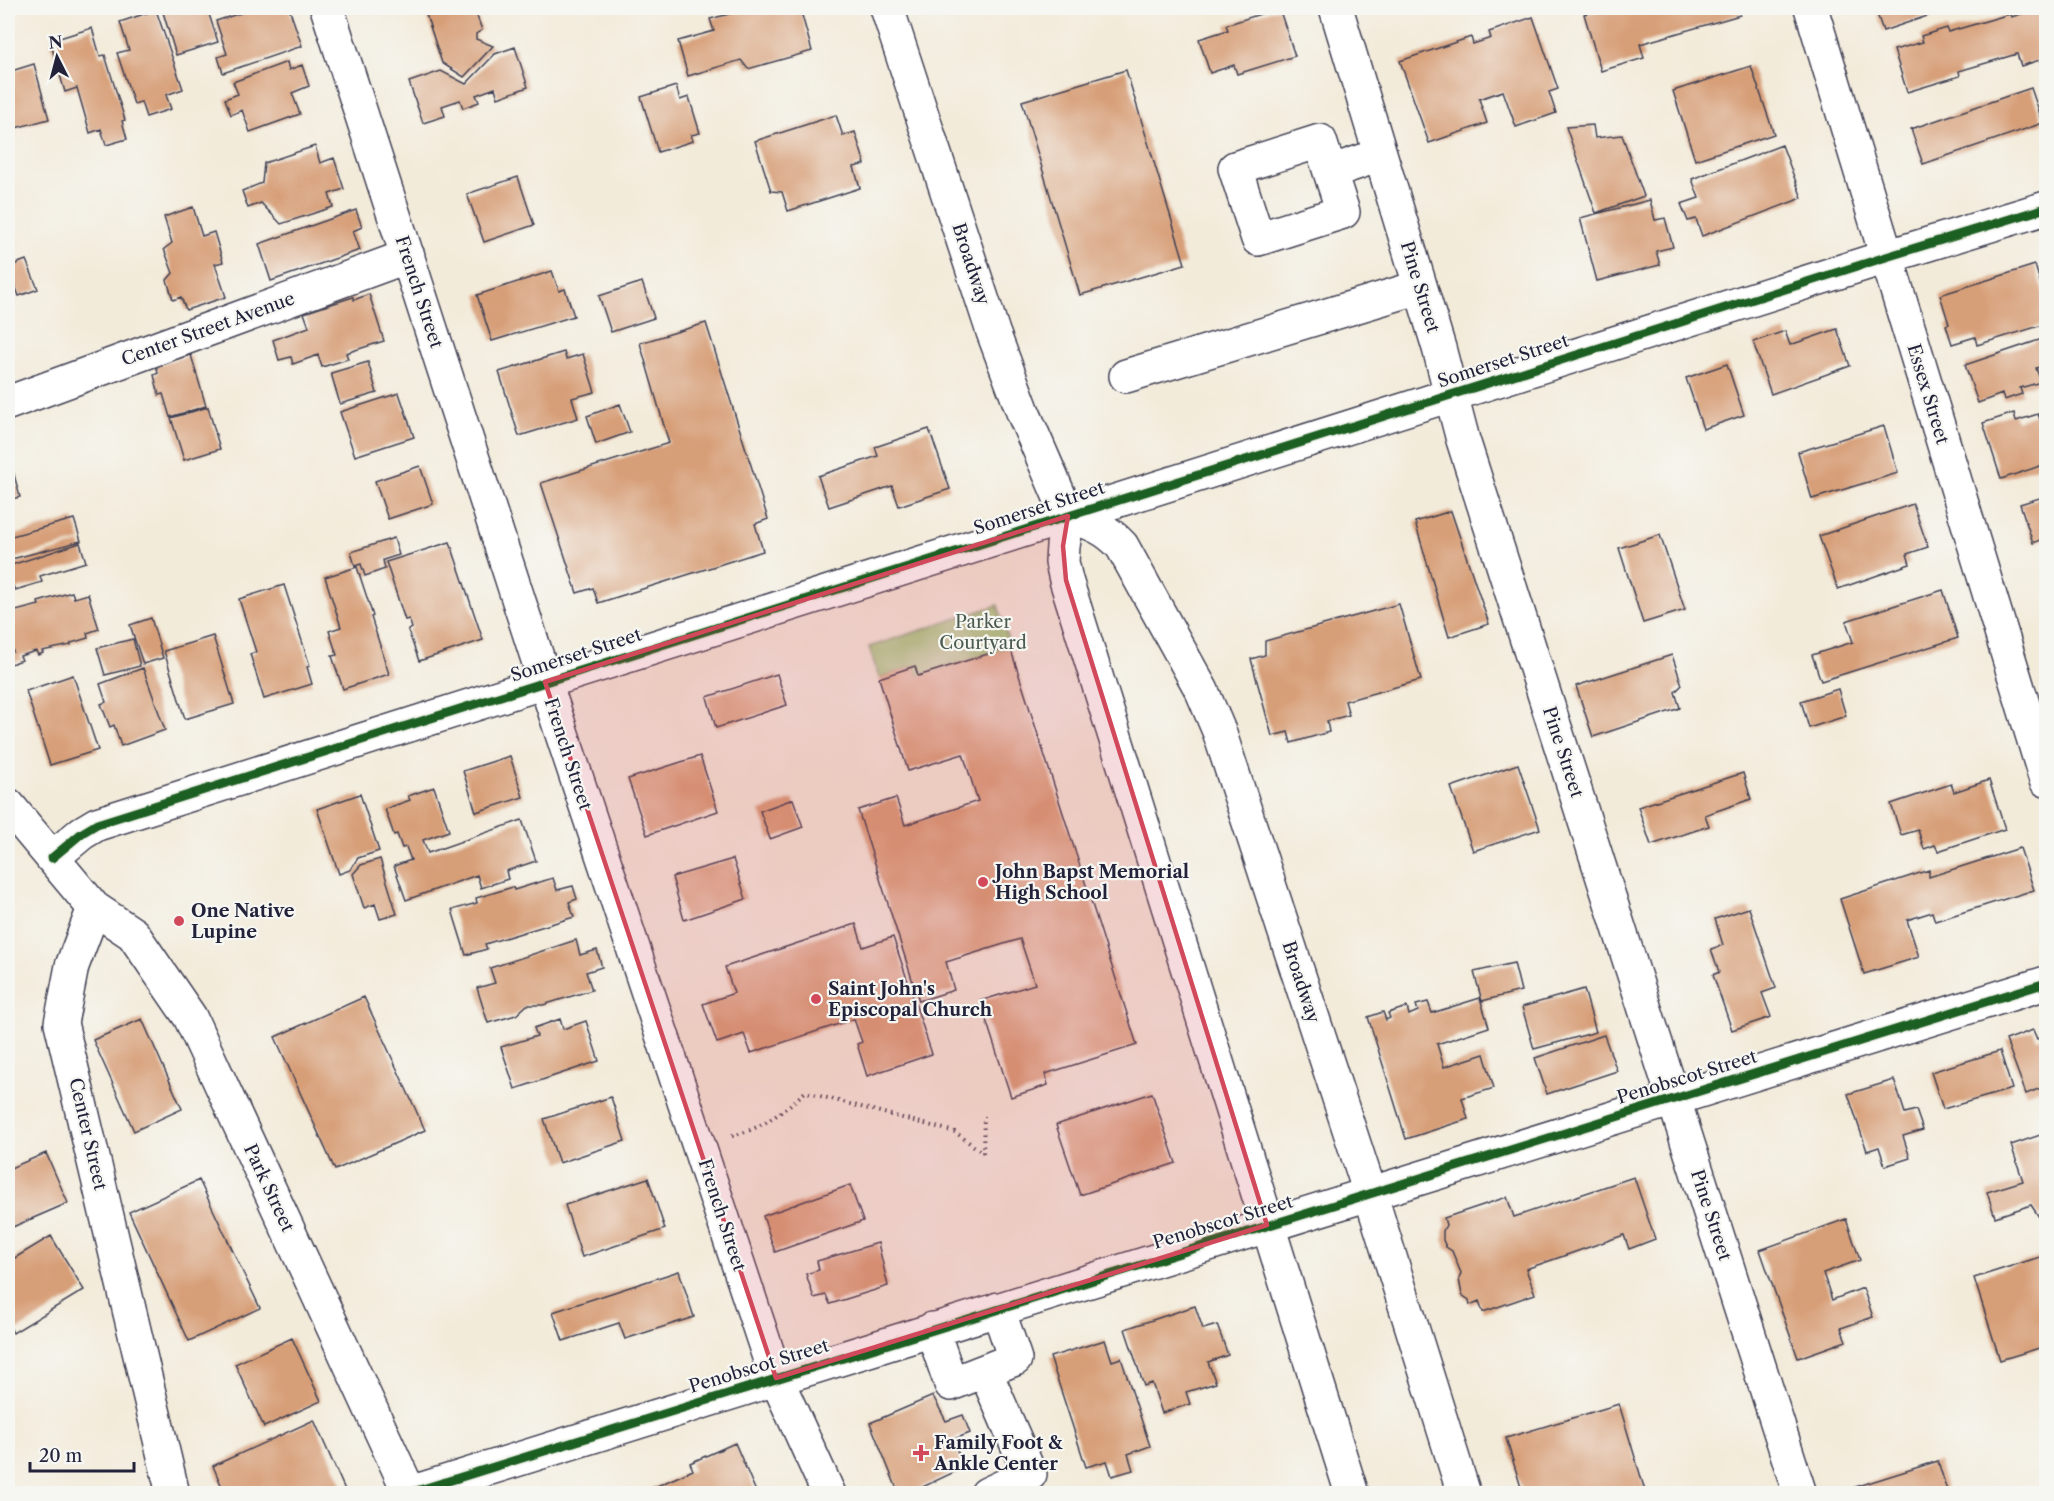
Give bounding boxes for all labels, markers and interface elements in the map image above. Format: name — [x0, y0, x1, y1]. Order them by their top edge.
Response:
north arrow — [27, 27, 87, 87]
text: N — [47, 31, 63, 53]
street label: Broadway — [947, 220, 995, 309]
street label: French Street — [390, 233, 448, 352]
street label: Pine Street — [1396, 239, 1445, 336]
street label: Center Street Avenue — [118, 287, 298, 371]
street label: Somerset Street — [1435, 329, 1572, 393]
street label: Essex Street — [1902, 341, 1954, 447]
street label: Somerset Street — [971, 476, 1108, 540]
park label: Parker Courtyard — [939, 611, 1027, 654]
street label: Somerset Street — [508, 623, 645, 687]
street label: French Street — [539, 695, 597, 814]
street label: Pine Street — [1538, 704, 1588, 801]
place label: John Bapst Memorial High School — [992, 861, 1189, 904]
marker: John Bapst Memorial High School — [976, 875, 990, 889]
place label: One Native Lupine — [191, 900, 295, 943]
marker: One Native Lupine — [172, 914, 186, 928]
street label: Broadway — [1277, 938, 1325, 1027]
place label: Saint John's Episcopal Church — [828, 978, 993, 1021]
marker: Saint John's Episcopal Church — [809, 992, 823, 1006]
street label: Penobscot Street — [1614, 1045, 1760, 1109]
street label: Center Street — [64, 1076, 112, 1193]
street label: Park Street — [239, 1141, 299, 1236]
street label: French Street — [693, 1156, 751, 1275]
street label: Pine Street — [1686, 1167, 1736, 1264]
street label: Penobscot Street — [1150, 1190, 1296, 1254]
street label: Penobscot Street — [686, 1334, 832, 1398]
place label: Family Foot & Ankle Center — [933, 1432, 1063, 1475]
scale bar — [30, 1435, 134, 1473]
marker: Family Foot & Ankle Center — [912, 1444, 930, 1462]
text: 20 m — [39, 1445, 83, 1467]

